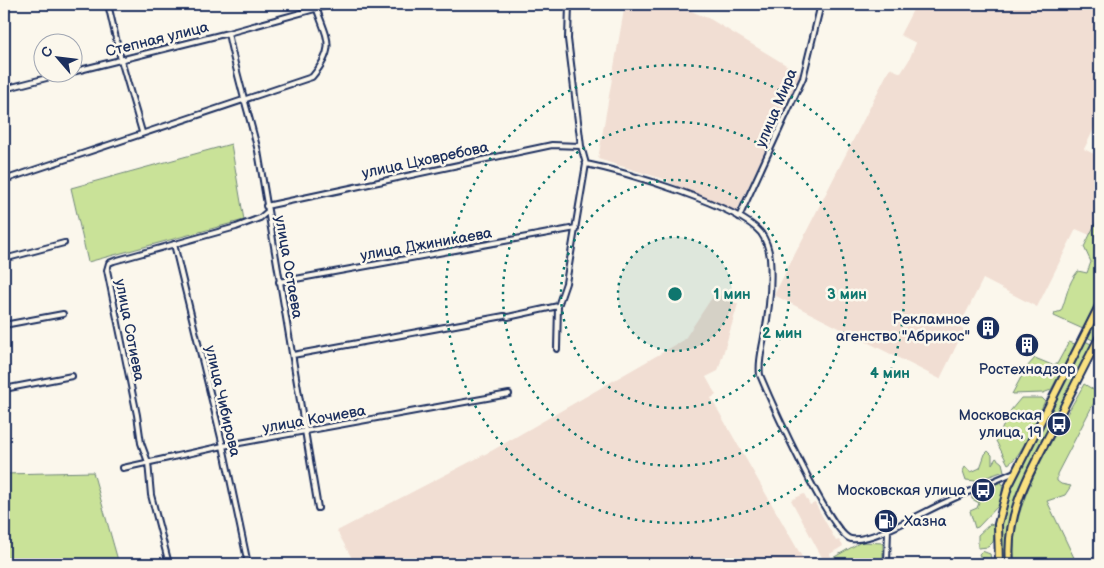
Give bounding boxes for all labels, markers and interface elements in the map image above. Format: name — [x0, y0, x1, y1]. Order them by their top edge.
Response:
street label: Степная улица — [104, 17, 211, 61]
north arrow — [32, 32, 82, 82]
text: С — [37, 44, 57, 60]
street label: улица Мира — [751, 66, 802, 150]
street label: улица Цховребова — [360, 138, 490, 183]
street label: улица Остаева — [270, 214, 307, 320]
street label: улица Джиникаева — [359, 224, 494, 265]
street label: улица Сотиева — [110, 277, 149, 383]
centre of rings — [666, 285, 684, 303]
text: 1 мин — [713, 285, 751, 304]
text: 3 мин — [827, 285, 867, 304]
place label: Рекламное агенство "Абрикос" — [836, 310, 970, 346]
building icon: Рекламное агенство "Абрикос" — [975, 315, 1001, 341]
text: 2 мин — [762, 324, 802, 343]
building icon: Ростехнадзор — [1014, 332, 1040, 358]
street label: улица Чибирова — [200, 344, 245, 459]
place label: Ростехнадзор — [979, 360, 1076, 379]
text: 4 мин — [870, 364, 910, 383]
street label: улица Кочиева — [261, 401, 367, 438]
place label: Московская улица, 19 — [959, 406, 1042, 442]
bus stop icon: Московская улица, 19 — [1046, 411, 1072, 437]
bus stop icon: Московская улица — [970, 477, 996, 503]
place label: Московская улица — [837, 481, 966, 500]
fuel station icon: Хазна — [873, 508, 899, 534]
place label: Хазна — [904, 512, 947, 531]

